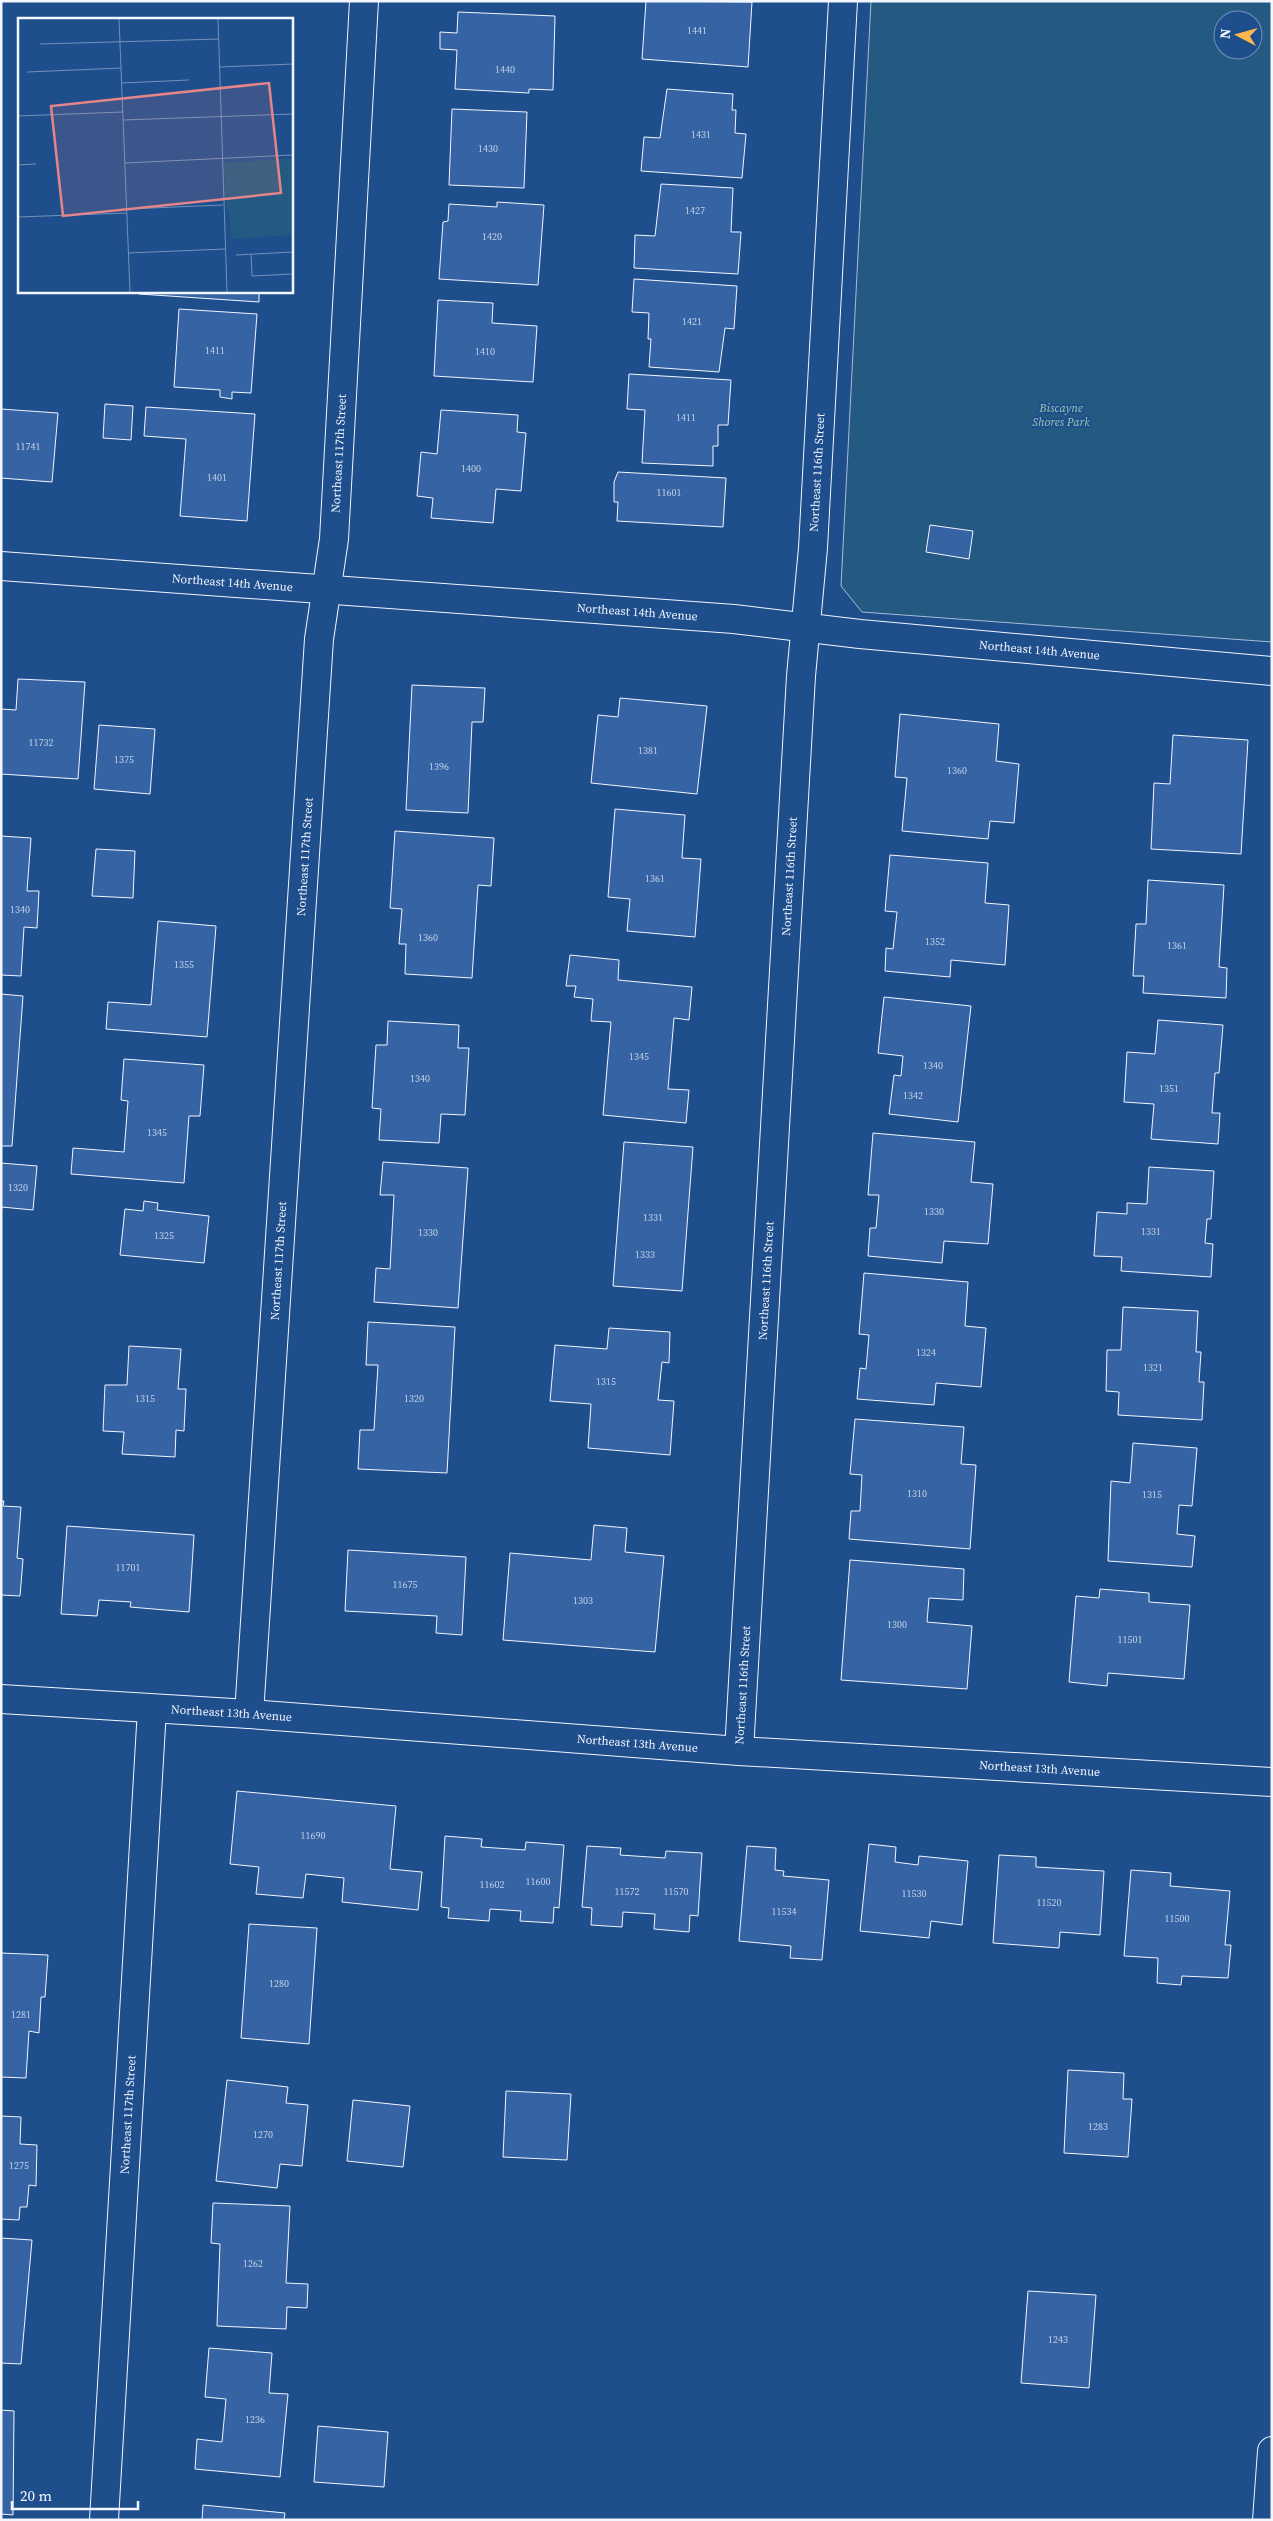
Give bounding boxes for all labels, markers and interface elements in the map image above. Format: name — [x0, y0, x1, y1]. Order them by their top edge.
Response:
north arrow — [1213, 10, 1263, 60]
inset map — [18, 18, 292, 292]
house number: 1441 — [687, 24, 707, 37]
text: N — [1215, 28, 1236, 40]
house number: 1440 — [495, 63, 515, 76]
house number: 1431 — [691, 128, 711, 141]
house number: 1430 — [478, 142, 498, 155]
house number: 1427 — [685, 204, 705, 217]
house number: 1420 — [482, 230, 502, 243]
house number: 1421 — [682, 315, 702, 328]
house number: 1411 — [205, 344, 225, 357]
house number: 1410 — [475, 345, 495, 358]
street label: Northeast 117th Street — [327, 394, 350, 513]
park label: Biscayne Shores Park — [1032, 400, 1090, 430]
house number: 1411 — [676, 411, 696, 424]
street label: Northeast 116th Street — [806, 413, 828, 532]
house number: 11741 — [16, 440, 41, 453]
house number: 1400 — [461, 462, 481, 475]
house number: 1401 — [207, 471, 227, 484]
house number: 11601 — [657, 486, 682, 499]
street label: Northeast 14th Avenue — [171, 570, 293, 595]
street label: Northeast 14th Avenue — [576, 600, 698, 624]
street label: Northeast 14th Avenue — [978, 637, 1101, 664]
house number: 11732 — [29, 736, 54, 749]
house number: 1381 — [638, 744, 658, 757]
house number: 1375 — [114, 753, 134, 766]
house number: 1396 — [429, 760, 449, 773]
house number: 1360 — [947, 764, 967, 777]
street label: Northeast 117th Street — [293, 797, 317, 917]
street label: Northeast 116th Street — [778, 817, 801, 936]
house number: 1361 — [645, 872, 665, 885]
house number: 1340 — [10, 903, 30, 916]
house number: 1360 — [418, 931, 438, 944]
house number: 1352 — [925, 935, 945, 948]
house number: 1361 — [1167, 939, 1187, 952]
house number: 1355 — [174, 958, 194, 971]
house number: 1345 — [629, 1050, 649, 1063]
house number: 1340 — [923, 1059, 943, 1072]
house number: 1340 — [410, 1072, 430, 1085]
house number: 1351 — [1159, 1082, 1179, 1095]
house number: 1342 — [903, 1089, 923, 1102]
house number: 1345 — [147, 1126, 167, 1139]
house number: 1320 — [8, 1181, 28, 1194]
street label: Northeast 117th Street — [267, 1201, 290, 1321]
house number: 1330 — [924, 1205, 944, 1218]
house number: 1331 — [643, 1211, 663, 1224]
street label: Northeast 116th Street — [755, 1221, 778, 1341]
house number: 1331 — [1141, 1225, 1161, 1238]
house number: 1330 — [418, 1226, 438, 1239]
house number: 1325 — [154, 1229, 174, 1242]
house number: 1333 — [635, 1248, 655, 1261]
house number: 1324 — [916, 1346, 936, 1359]
house number: 1321 — [1143, 1361, 1163, 1374]
house number: 1315 — [596, 1375, 616, 1388]
house number: 1315 — [135, 1392, 155, 1405]
house number: 1320 — [404, 1392, 424, 1405]
house number: 1310 — [907, 1487, 927, 1500]
house number: 1315 — [1142, 1488, 1162, 1501]
house number: 11701 — [116, 1561, 141, 1574]
house number: 11675 — [393, 1578, 418, 1591]
house number: 1303 — [573, 1594, 593, 1607]
house number: 1300 — [887, 1618, 907, 1631]
street label: Northeast 116th Street — [731, 1625, 754, 1745]
house number: 11501 — [1118, 1633, 1143, 1646]
street label: Northeast 13th Avenue — [171, 1701, 293, 1725]
street label: Northeast 13th Avenue — [576, 1731, 698, 1756]
street label: Northeast 13th Avenue — [979, 1757, 1101, 1780]
house number: 11690 — [301, 1829, 326, 1842]
house number: 11600 — [526, 1875, 551, 1888]
house number: 11602 — [480, 1878, 505, 1891]
house number: 11572 — [615, 1885, 640, 1898]
house number: 11570 — [664, 1885, 689, 1898]
house number: 11530 — [902, 1887, 927, 1900]
house number: 11520 — [1037, 1896, 1062, 1909]
house number: 11534 — [772, 1905, 797, 1918]
house number: 11500 — [1165, 1912, 1190, 1925]
house number: 1280 — [269, 1977, 289, 1990]
house number: 1281 — [11, 2008, 31, 2021]
street label: Northeast 117th Street — [116, 2055, 139, 2174]
house number: 1283 — [1088, 2120, 1108, 2133]
house number: 1270 — [253, 2128, 273, 2141]
house number: 1275 — [9, 2159, 29, 2172]
house number: 1262 — [243, 2257, 263, 2270]
house number: 1243 — [1048, 2333, 1068, 2346]
house number: 1236 — [245, 2413, 265, 2426]
scale bar — [12, 2478, 139, 2510]
text: 20 m — [20, 2485, 52, 2506]

